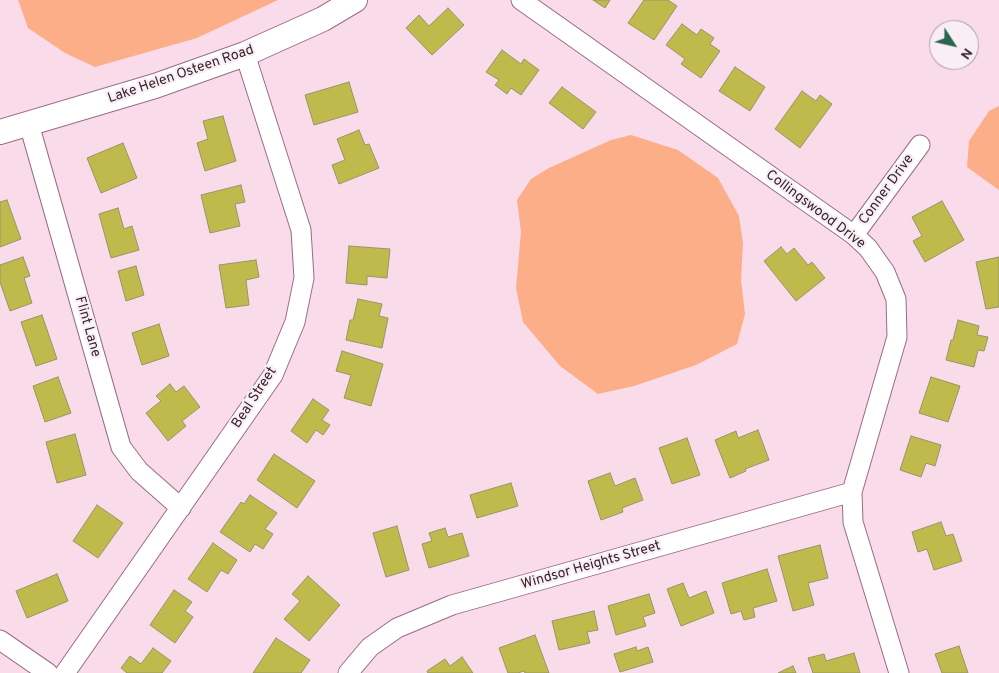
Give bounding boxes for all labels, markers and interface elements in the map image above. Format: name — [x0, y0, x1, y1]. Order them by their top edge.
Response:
north arrow — [929, 20, 979, 70]
street label: Lake Helen Osteen Road — [106, 42, 256, 108]
text: N — [956, 44, 976, 62]
street label: Conner Drive — [856, 152, 918, 228]
street label: Collingswood Drive — [762, 167, 868, 253]
street label: Flint Lane — [70, 295, 104, 359]
street label: Beal Street — [229, 364, 281, 432]
street label: Windsor Heights Street — [519, 538, 663, 594]

